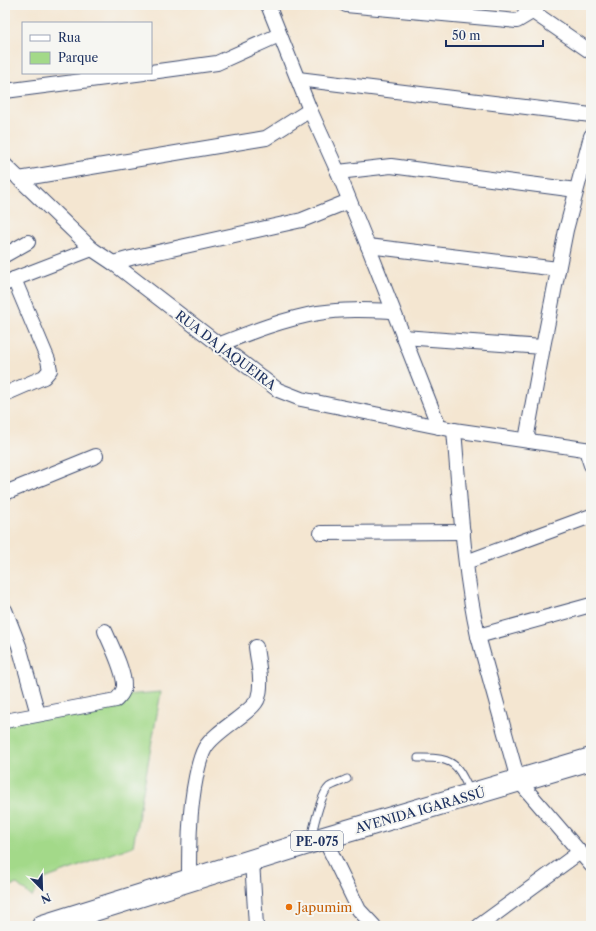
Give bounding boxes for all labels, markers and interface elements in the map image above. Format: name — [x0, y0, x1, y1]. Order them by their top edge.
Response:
legend — [22, 22, 152, 74]
scale bar — [446, 22, 543, 48]
text: 50 m — [452, 28, 481, 43]
text: Rua — [58, 30, 81, 45]
text: Parque — [58, 50, 99, 65]
street label: RUA DA JAQUEIRA — [173, 307, 280, 393]
street label: AVENIDA IGARASSÚ — [352, 784, 487, 837]
road number: PE-075 — [291, 831, 343, 851]
north arrow — [22, 869, 62, 909]
text: N — [38, 890, 53, 907]
place label: Japumim — [295, 899, 352, 915]
marker: Japumim — [284, 902, 294, 912]

